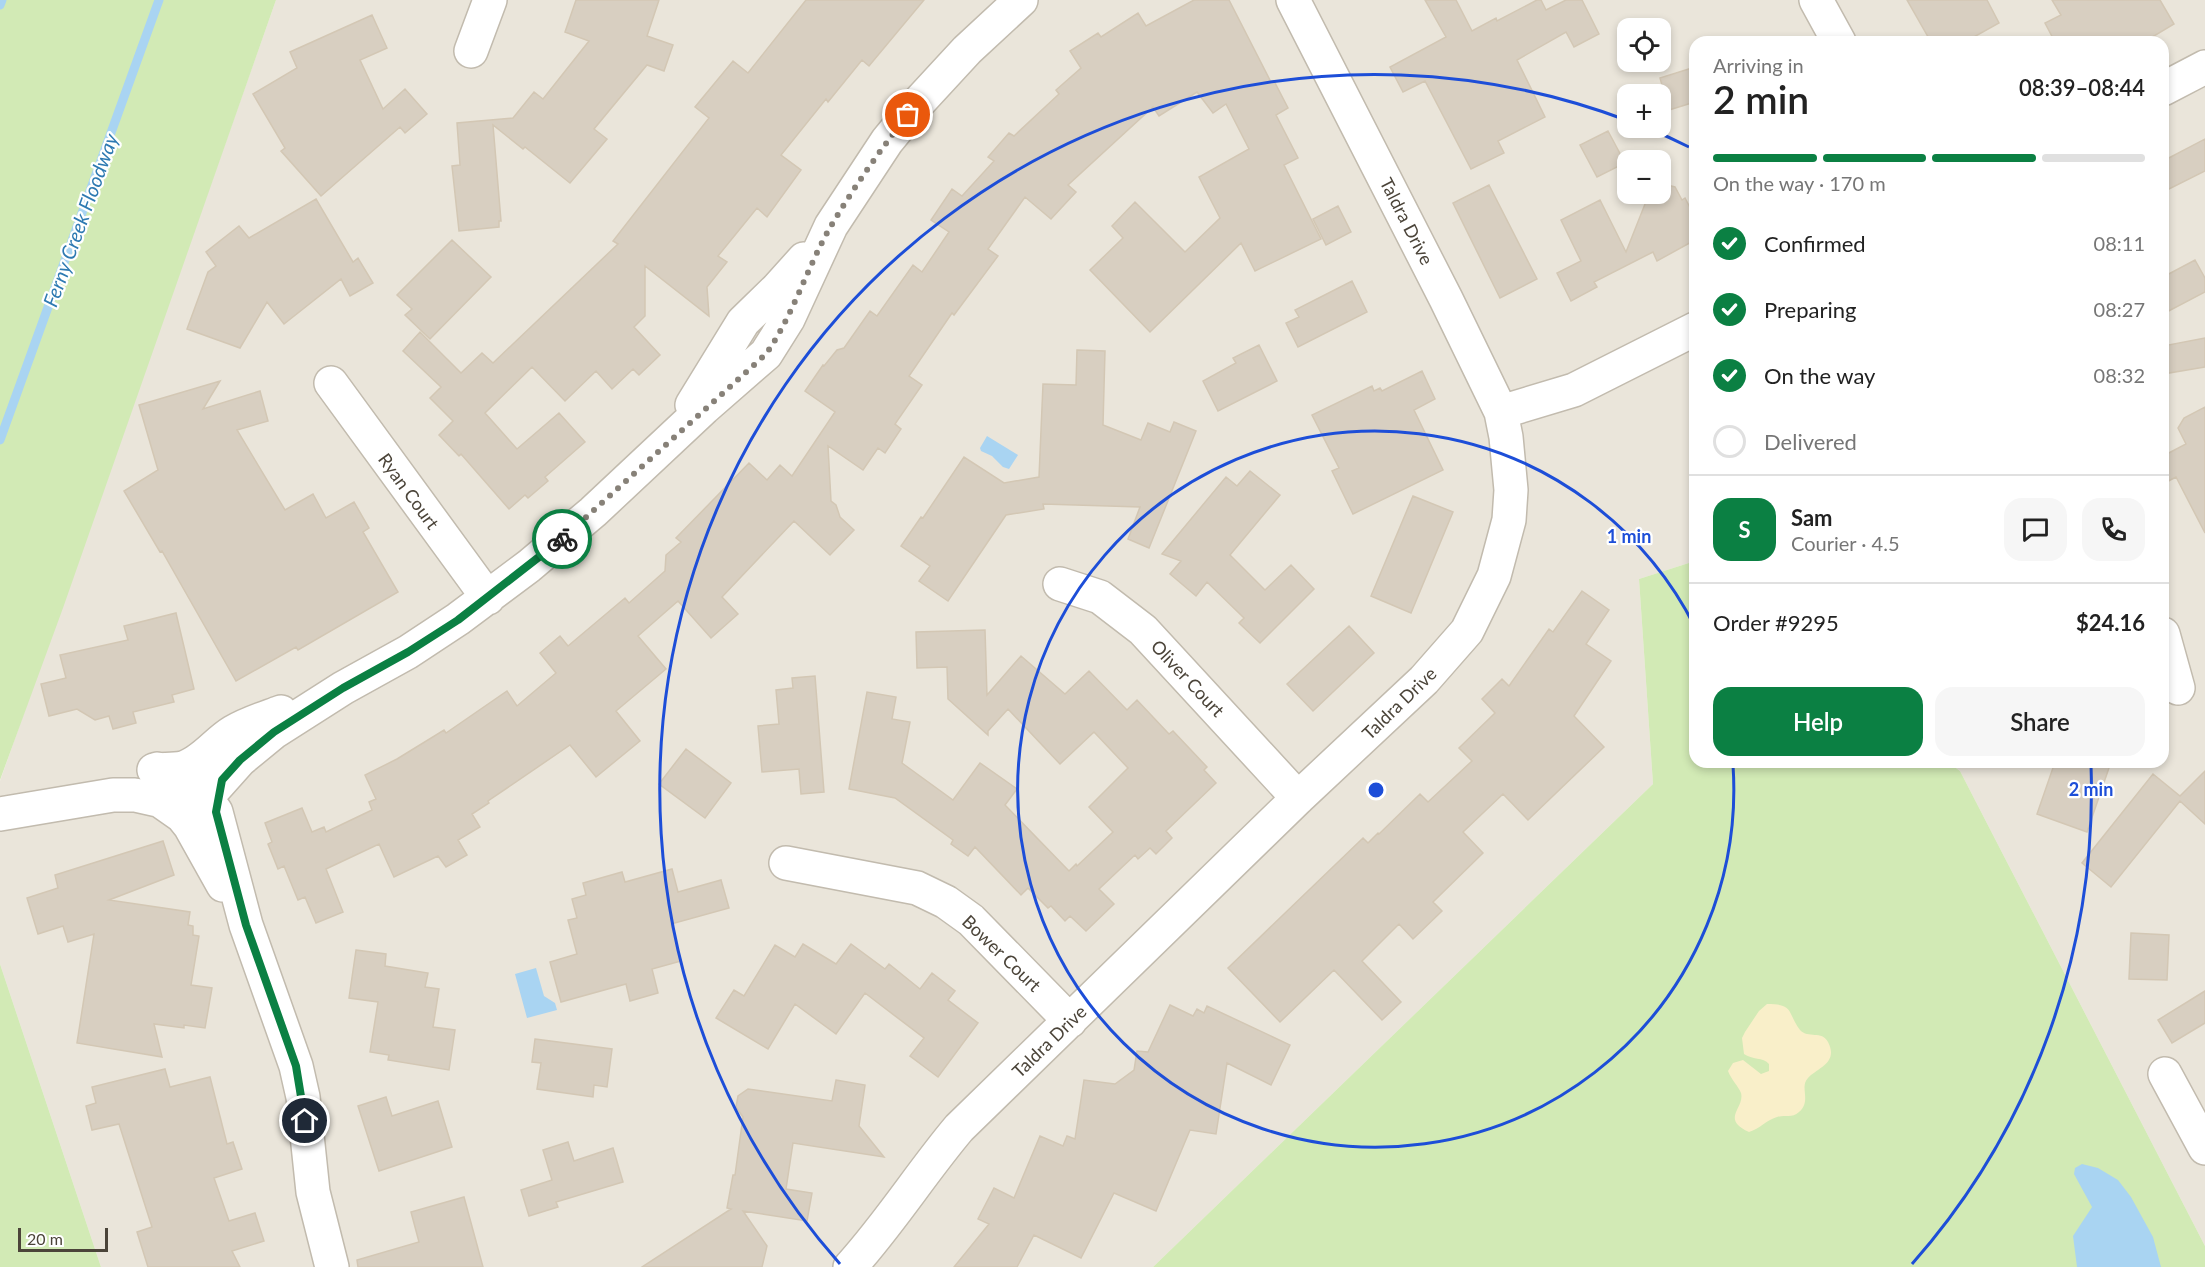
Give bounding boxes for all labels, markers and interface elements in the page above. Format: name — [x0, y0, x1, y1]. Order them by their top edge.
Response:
map controls — [1617, 18, 1671, 204]
button: locate — [1617, 18, 1671, 72]
text: Arriving in — [1713, 53, 1804, 77]
text: 08:39–08:44 — [2019, 74, 2145, 101]
text: 2 min — [1713, 76, 1809, 122]
button: + — [1617, 84, 1671, 138]
pin — [882, 89, 933, 140]
icon: bag — [891, 98, 924, 131]
water label: Ferny Creek Floodway — [37, 130, 123, 310]
button: − — [1617, 150, 1671, 204]
text: On the way · 170 m — [1713, 171, 1886, 195]
street label: Taldra Drive — [1376, 174, 1438, 268]
icon: check — [1713, 227, 1746, 260]
text: Confirmed — [1764, 230, 1866, 257]
text: 08:11 — [2094, 231, 2145, 255]
icon: check — [1713, 293, 1746, 326]
text: Preparing — [1764, 296, 1856, 323]
text: 08:27 — [2094, 297, 2145, 321]
icon: check — [1713, 359, 1746, 392]
text: On the way — [1764, 362, 1875, 389]
text: 08:32 — [2094, 363, 2145, 387]
text: Delivered — [1764, 428, 1857, 455]
street label: Ryan Court — [374, 449, 444, 534]
button: chat — [2004, 498, 2067, 561]
button: phone — [2082, 498, 2145, 561]
text: Sam — [1791, 504, 1833, 531]
courier — [532, 509, 592, 569]
text: S — [1738, 516, 1751, 543]
icon: bike — [546, 523, 579, 556]
text: 1 min — [1607, 525, 1651, 547]
text: Courier · 4.5 — [1791, 531, 1900, 555]
text: Order #9295 — [1713, 609, 1839, 636]
text: $24.16 — [2076, 609, 2145, 636]
street label: Oliver Court — [1147, 635, 1230, 721]
street label: Taldra Drive — [1357, 662, 1441, 744]
button: Help — [1713, 687, 1923, 756]
button: Share — [1935, 687, 2145, 756]
text: 2 min — [2069, 778, 2113, 800]
centre of rings — [1366, 780, 1386, 800]
street label: Bower Court — [958, 910, 1046, 996]
street label: Taldra Drive — [1007, 1000, 1091, 1082]
pin — [279, 1095, 330, 1146]
icon: home — [288, 1104, 321, 1137]
scale bar — [18, 1225, 108, 1252]
text: 20 m — [27, 1229, 63, 1248]

